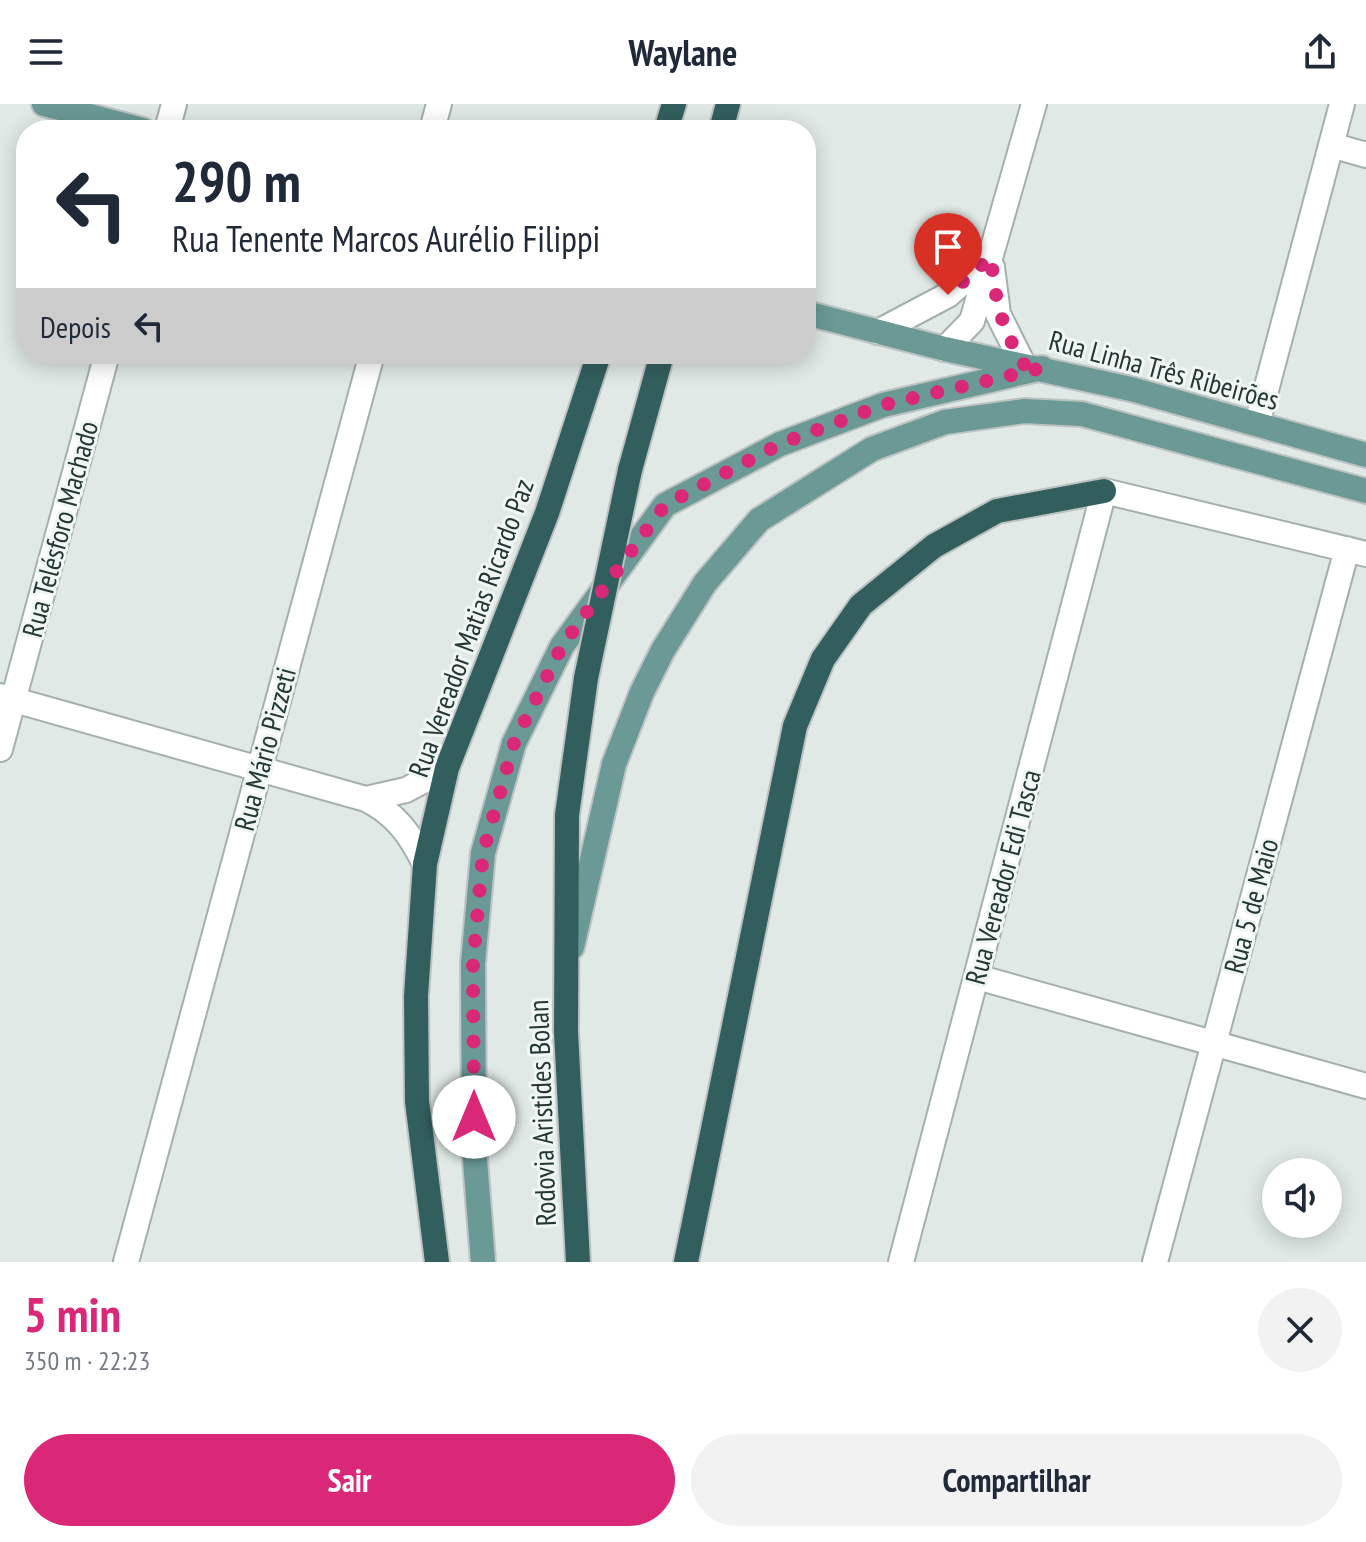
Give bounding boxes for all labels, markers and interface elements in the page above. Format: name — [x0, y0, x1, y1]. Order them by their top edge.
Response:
text: Waylane — [629, 29, 737, 76]
icon: menu — [24, 30, 68, 74]
icon: share — [1298, 30, 1342, 74]
text: 290 m — [172, 145, 301, 217]
icon: left — [40, 152, 144, 256]
pin — [914, 213, 982, 295]
text: Rua Tenente Marcos Aurélio Filippi — [172, 215, 600, 262]
icon: arrive — [926, 225, 970, 269]
icon: left — [127, 304, 171, 348]
text: Depois — [40, 307, 111, 346]
street label: Rua Linha Três Ribeirões — [1045, 321, 1283, 418]
street label: Rua Telésforo Machado — [13, 417, 106, 641]
street label: Rua Vereador Matias Ricardo Paz — [399, 474, 542, 782]
street label: Rua Mário Pizzeti — [225, 663, 304, 835]
street label: Rua Vereador Edi Tasca — [956, 765, 1049, 988]
street label: Rua 5 de Maio — [1215, 834, 1286, 977]
street label: Rodovia Aristides Bolan — [519, 999, 564, 1227]
position arrow — [432, 1075, 516, 1159]
map controls — [1262, 1158, 1342, 1238]
button: sound — [1262, 1158, 1342, 1238]
text: 5 min — [24, 1283, 121, 1345]
button: close — [1258, 1288, 1342, 1372]
text: 350 m · 22:23 — [24, 1344, 150, 1377]
button: Sair — [24, 1434, 675, 1526]
button: Compartilhar — [691, 1434, 1342, 1526]

